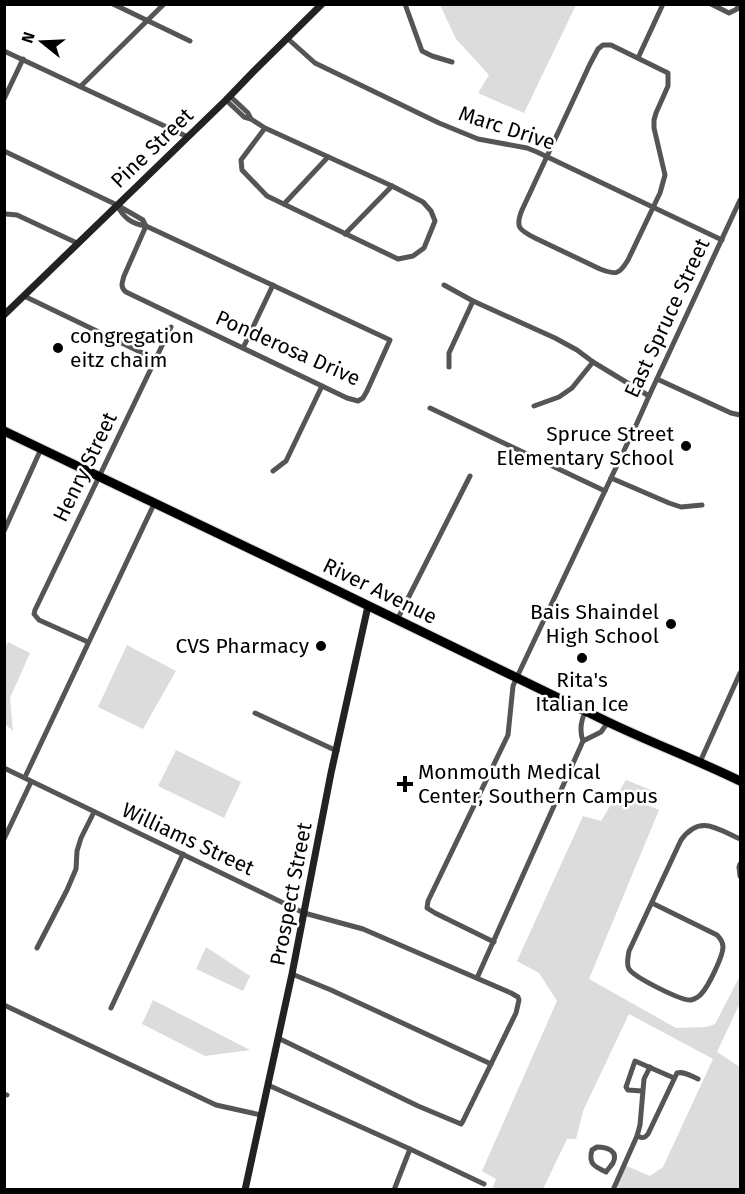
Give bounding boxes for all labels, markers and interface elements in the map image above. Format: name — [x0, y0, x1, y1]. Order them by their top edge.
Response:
north arrow — [12, 12, 72, 72]
text: N — [18, 30, 39, 45]
street label: Marc Drive — [455, 100, 559, 156]
street label: Pine Street — [105, 102, 199, 194]
street label: East Spruce Street — [619, 234, 716, 402]
street label: Ponderosa Drive — [212, 304, 364, 392]
place label: congregation eitz chaim — [70, 323, 194, 373]
marker: congregation eitz chaim — [51, 341, 65, 355]
street label: Henry Street — [47, 407, 123, 526]
place label: Spruce Street Elementary School — [496, 421, 674, 471]
marker: Spruce Street Elementary School — [679, 439, 693, 453]
street label: River Avenue — [319, 552, 441, 630]
place label: Bais Shaindel High School — [530, 599, 659, 649]
marker: Bais Shaindel High School — [664, 617, 678, 631]
place label: CVS Pharmacy — [175, 633, 310, 659]
marker: CVS Pharmacy — [314, 639, 328, 653]
marker: Rita's Italian Ice — [575, 651, 589, 665]
place label: Rita's Italian Ice — [535, 667, 629, 717]
place label: Monmouth Medical Center, Southern Campus — [418, 759, 658, 809]
marker: Monmouth Medical Center, Southern Campus — [396, 775, 414, 793]
street label: Williams Street — [118, 797, 259, 881]
street label: Prospect Street — [264, 820, 318, 968]

